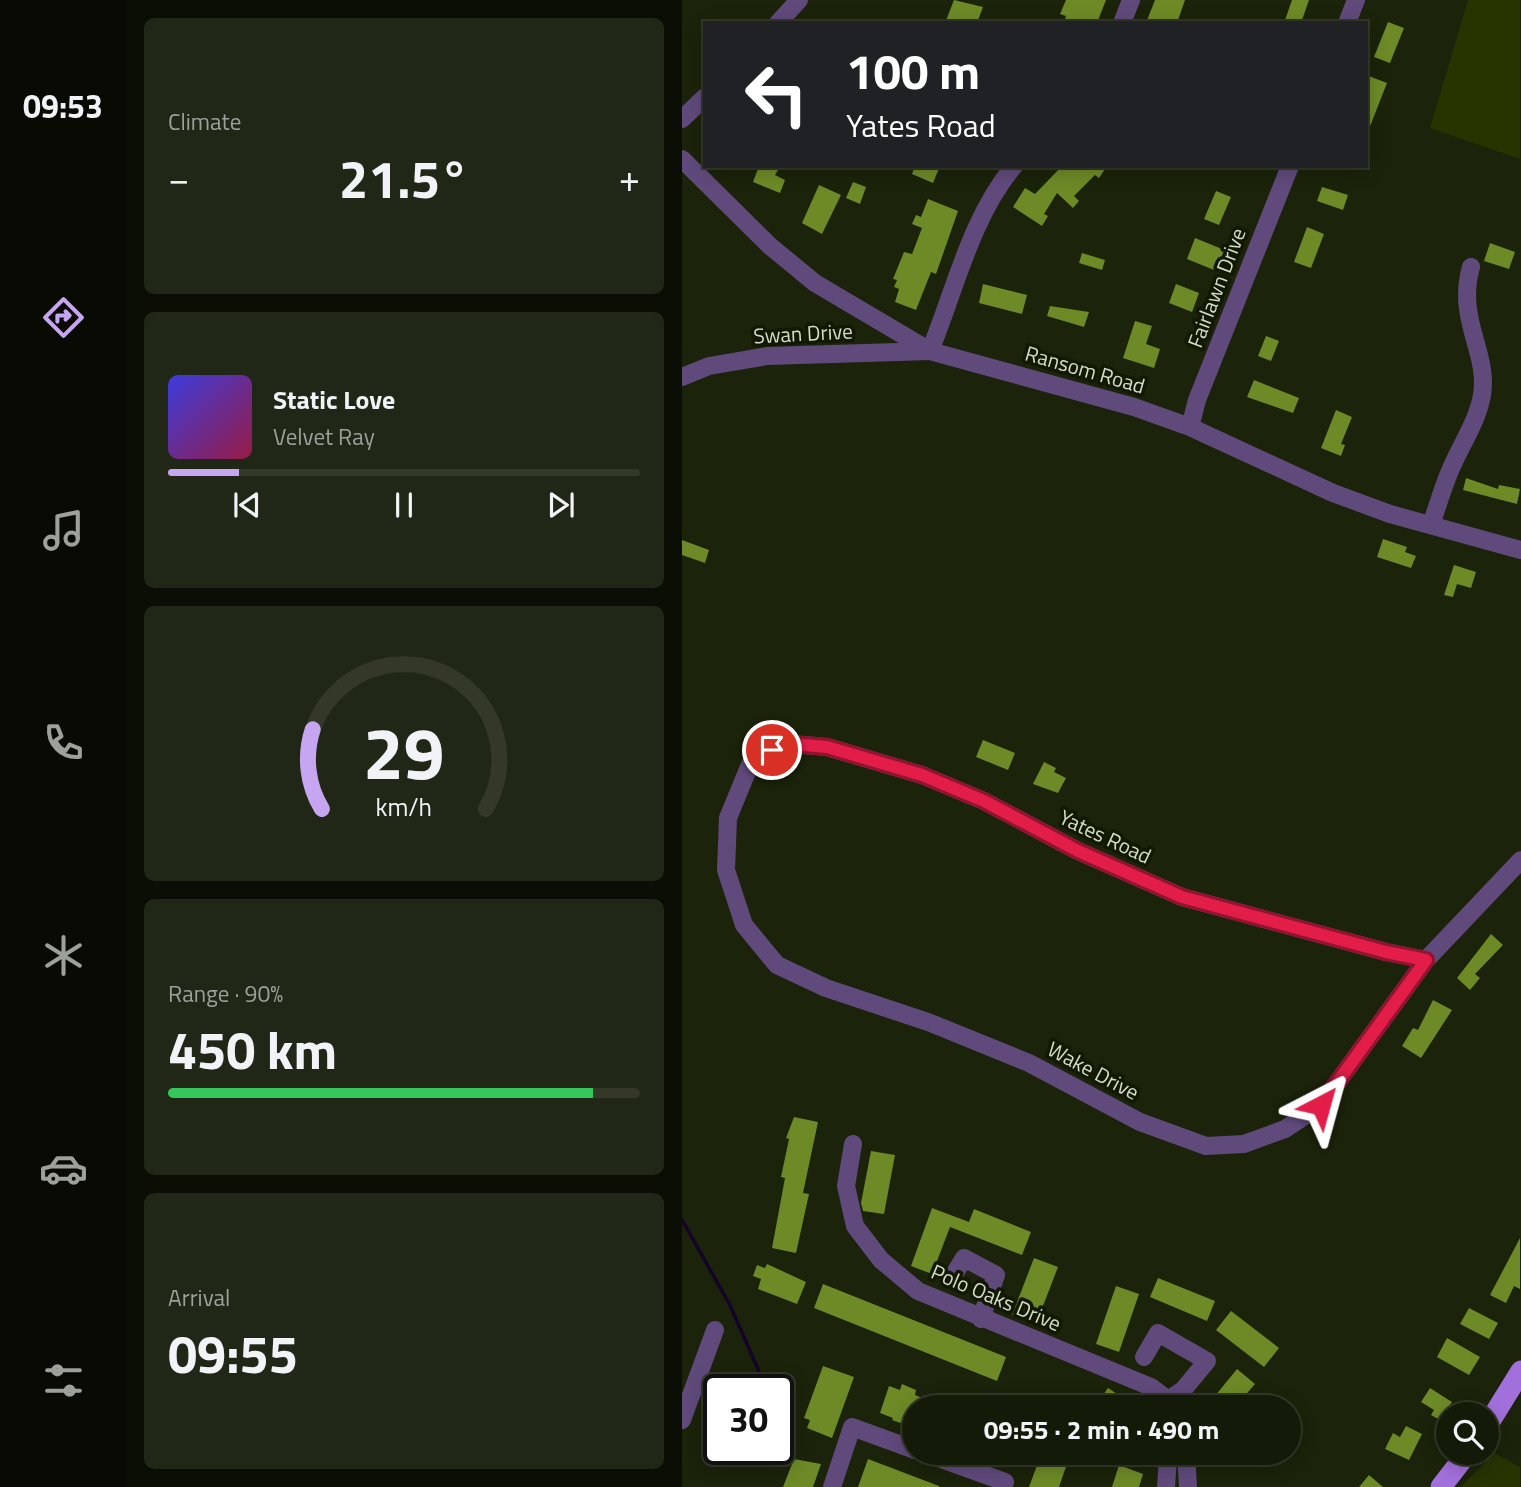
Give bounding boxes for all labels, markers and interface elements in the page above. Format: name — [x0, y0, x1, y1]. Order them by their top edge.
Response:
text: 100 m — [846, 33, 980, 108]
icon: left — [731, 49, 822, 140]
text: 09:53 — [23, 82, 103, 130]
text: Yates Road — [846, 101, 996, 149]
text: Climate — [168, 104, 241, 139]
text: 21.5° — [339, 139, 469, 218]
text: − — [168, 149, 189, 207]
text: + — [619, 149, 640, 207]
street label: Fairlawn Drive — [1179, 223, 1254, 352]
icon: directions — [39, 293, 88, 342]
street label: Swan Drive — [752, 314, 853, 352]
street label: Ransom Road — [1022, 337, 1149, 401]
text: Static Love — [273, 380, 395, 419]
text: Velvet Ray — [273, 419, 375, 454]
icon: previous — [228, 486, 266, 524]
icon: pause — [385, 486, 423, 524]
icon: next — [542, 486, 580, 524]
icon: music — [39, 506, 88, 555]
text: 29 — [363, 698, 445, 808]
icon: phone — [39, 718, 88, 767]
pin — [742, 720, 802, 780]
icon: arrive — [753, 731, 791, 769]
text: km/h — [376, 788, 432, 826]
street label: Yates Road — [1054, 801, 1157, 871]
icon: climate — [39, 931, 88, 980]
text: Range · 90% — [168, 976, 283, 1011]
text: 450 km — [168, 1010, 337, 1089]
street label: Wake Drive — [1042, 1033, 1145, 1108]
position arrow — [1284, 1068, 1358, 1142]
icon: car — [39, 1144, 88, 1193]
street label: Polo Oaks Drive — [926, 1255, 1067, 1339]
text: Arrival — [168, 1280, 230, 1315]
text: 09:55 — [168, 1314, 298, 1393]
icon: filters — [39, 1356, 88, 1405]
speed limit sign: 30 — [703, 1374, 794, 1465]
map controls — [1436, 1402, 1499, 1465]
button: search — [1436, 1402, 1499, 1465]
text: 09:55 · 2 min · 490 m — [984, 1410, 1219, 1449]

